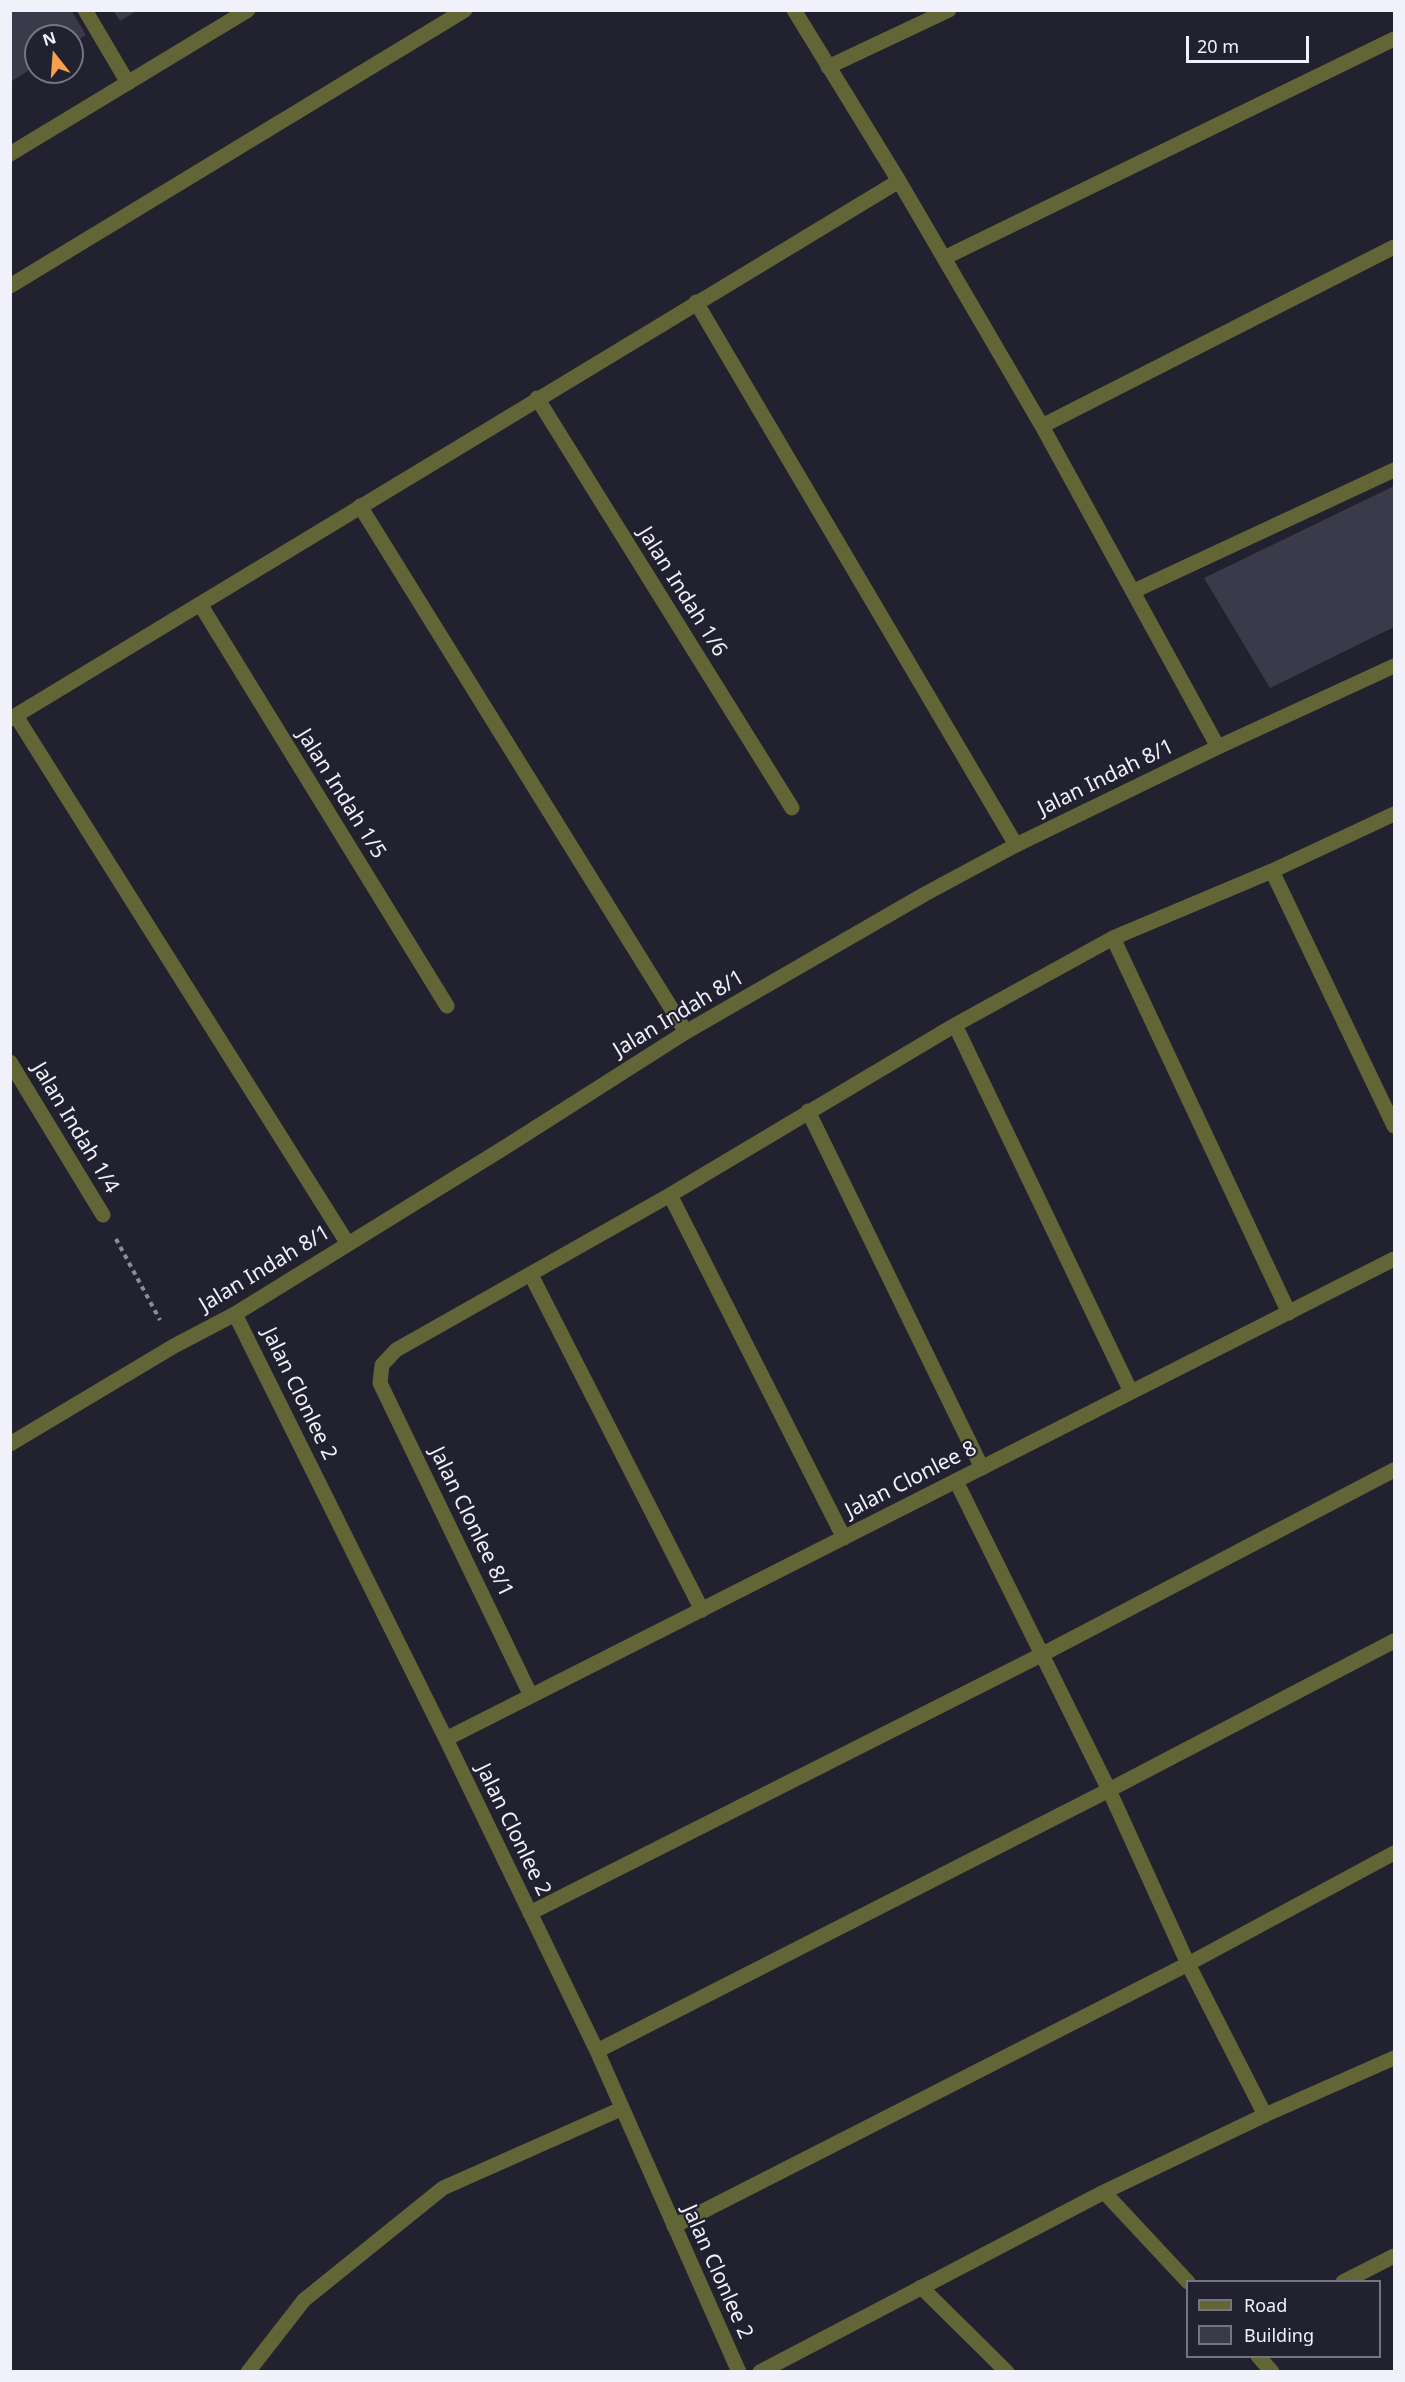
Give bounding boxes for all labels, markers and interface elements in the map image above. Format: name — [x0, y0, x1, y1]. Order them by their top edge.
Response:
north arrow — [24, 24, 84, 84]
scale bar — [1189, 24, 1312, 62]
text: N — [40, 26, 59, 51]
text: 20 m — [1197, 34, 1239, 58]
street label: Jalan Indah 1/6 — [632, 522, 732, 662]
street label: Jalan Indah 1/5 — [291, 724, 391, 864]
street label: Jalan Indah 8/1 — [1034, 734, 1178, 822]
street label: Jalan Indah 8/1 — [609, 965, 749, 1063]
street label: Jalan Indah 1/4 — [26, 1058, 124, 1198]
street label: Jalan Indah 8/1 — [195, 1220, 335, 1318]
street label: Jalan Clonlee 2 — [256, 1324, 342, 1464]
street label: Jalan Clonlee 8 — [841, 1436, 981, 1524]
street label: Jalan Clonlee 8/1 — [424, 1443, 518, 1601]
street label: Jalan Clonlee 2 — [470, 1760, 556, 1900]
street label: Jalan Clonlee 2 — [676, 2201, 758, 2343]
legend — [1186, 2280, 1381, 2358]
text: Road — [1244, 2293, 1287, 2317]
text: Building — [1244, 2323, 1314, 2347]

